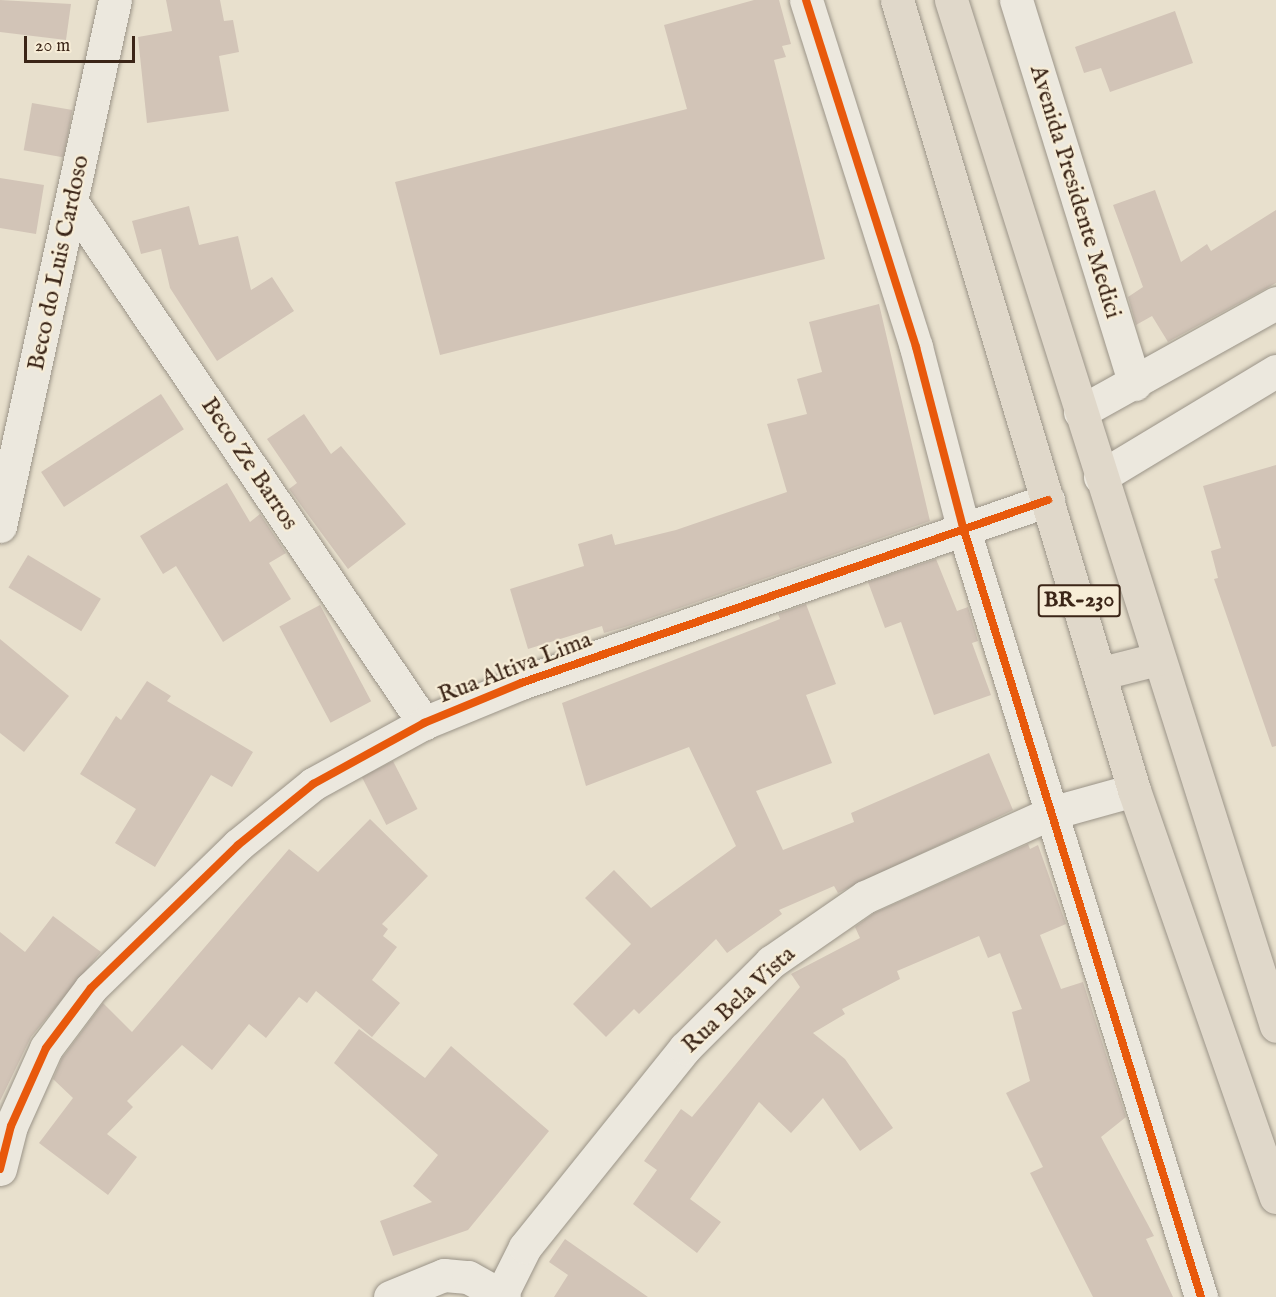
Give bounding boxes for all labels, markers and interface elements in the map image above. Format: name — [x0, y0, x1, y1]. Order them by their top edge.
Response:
scale bar — [27, 24, 138, 62]
text: 20 m — [35, 35, 70, 58]
street label: Avenida Presidente Medici — [1023, 62, 1127, 322]
street label: Beco do Luis Cardoso — [22, 153, 96, 373]
street label: Beco Ze Barros — [194, 392, 304, 536]
road number: BR-230 — [1037, 582, 1121, 620]
street label: Rua Altiva Lima — [434, 626, 596, 710]
street label: Rua Bela Vista — [676, 940, 802, 1060]

